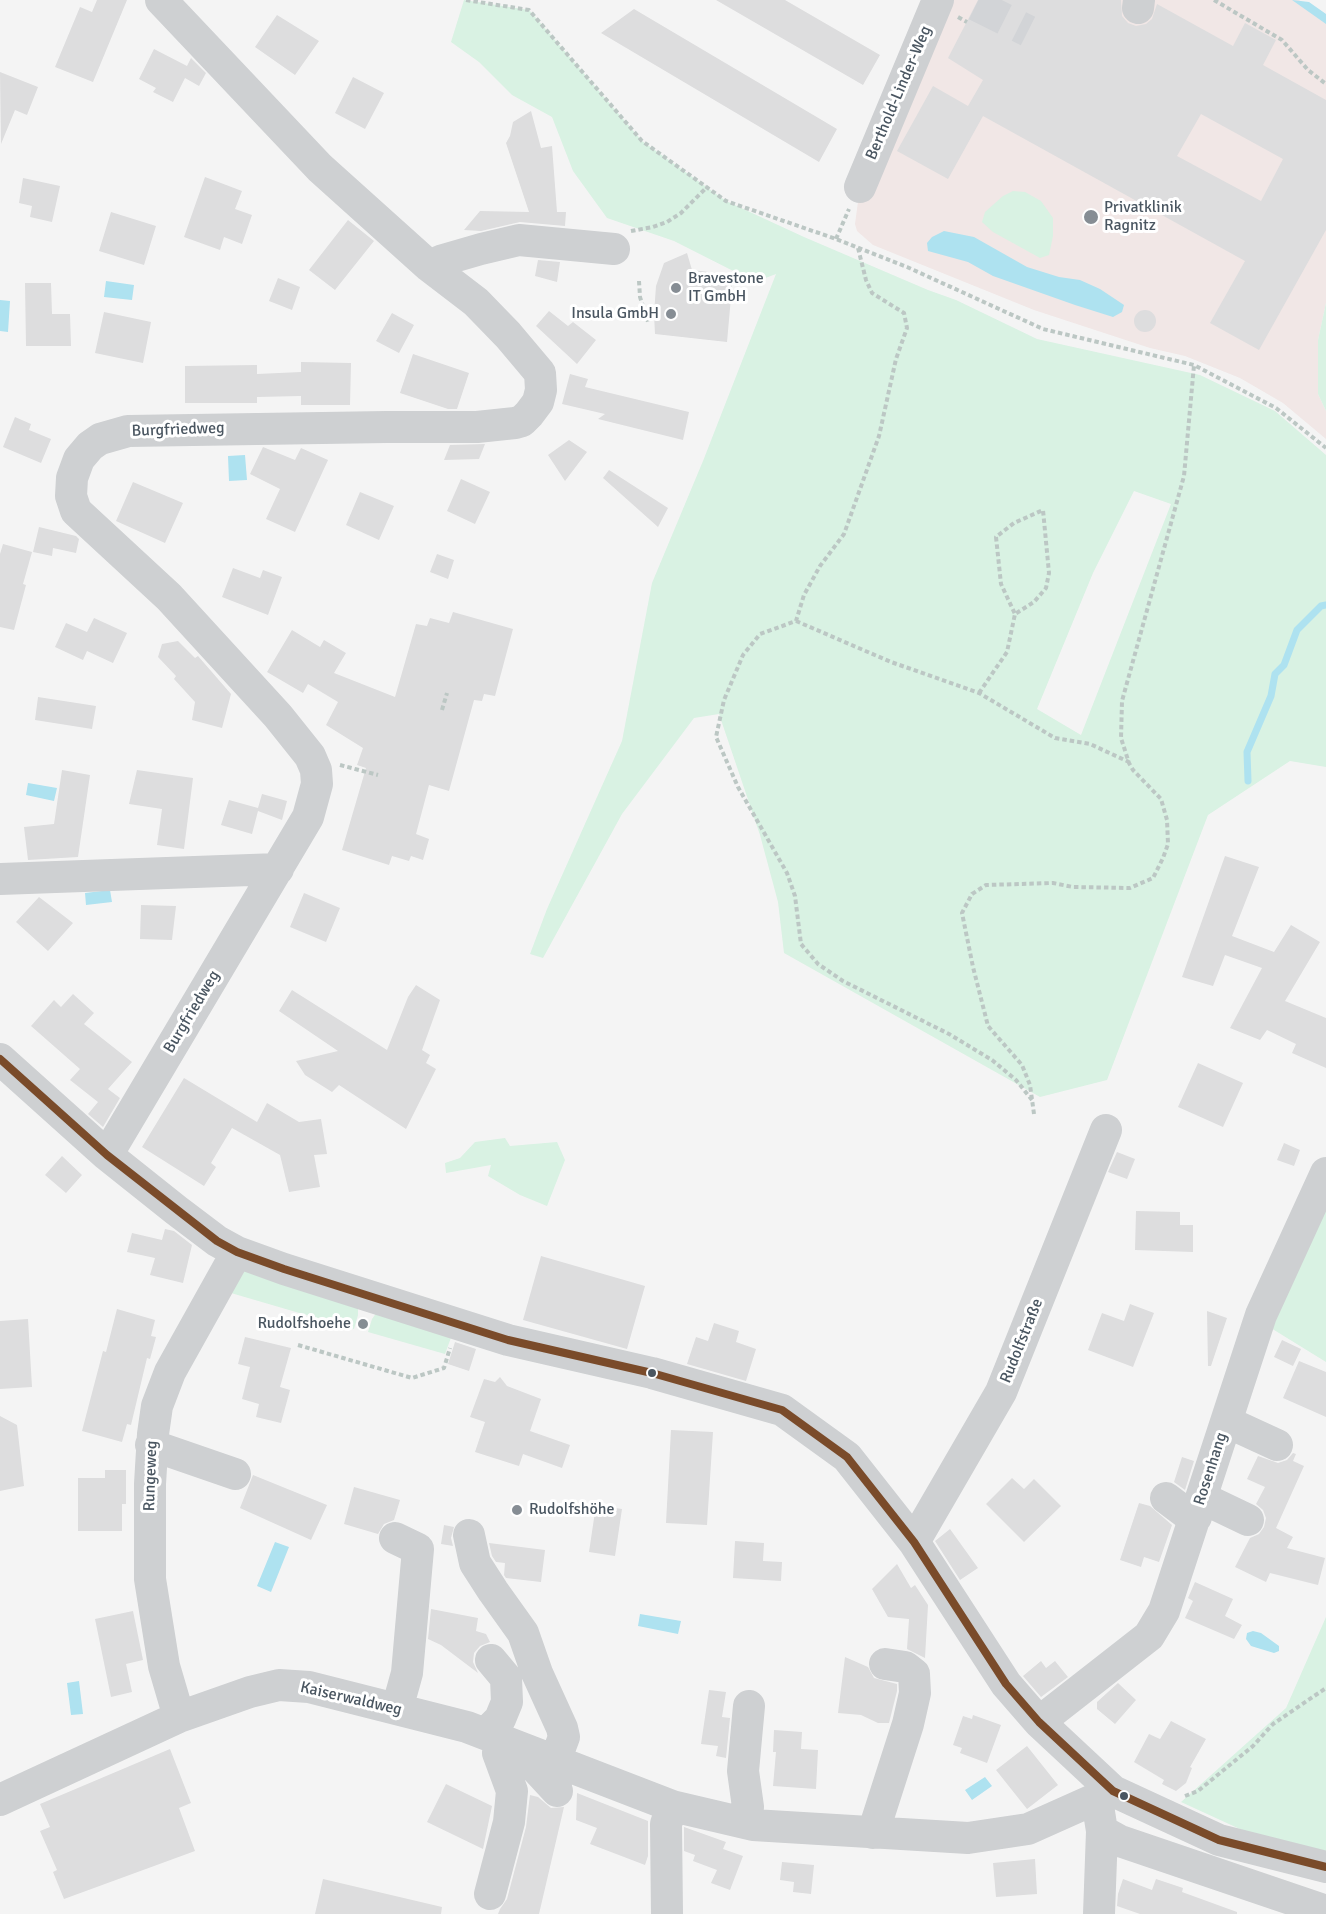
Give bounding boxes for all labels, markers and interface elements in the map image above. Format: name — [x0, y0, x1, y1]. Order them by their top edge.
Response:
street label: Berthold-Linder-Weg — [862, 23, 936, 163]
place label: Privatklinik Ragnitz — [1104, 198, 1182, 236]
marker: Privatklinik Ragnitz — [1082, 208, 1100, 226]
place label: Bravestone IT GmbH — [688, 269, 764, 307]
marker: Bravestone IT GmbH — [669, 281, 683, 295]
place label: Insula GmbH — [571, 304, 659, 324]
marker: Insula GmbH — [664, 307, 678, 321]
street label: Burgfriedweg — [131, 419, 225, 441]
street label: Burgfriedweg — [160, 967, 224, 1057]
street label: Rudolfstraße — [996, 1296, 1048, 1386]
place label: Rudolfshoehe — [257, 1314, 351, 1334]
marker: Rudolfshoehe — [356, 1317, 370, 1331]
unlabelled marker — [646, 1367, 658, 1379]
street label: Rosenhang — [1190, 1430, 1232, 1508]
street label: Rungeweg — [140, 1440, 162, 1512]
place label: Rudolfshöhe — [529, 1500, 615, 1520]
marker: Rudolfshöhe — [510, 1503, 524, 1517]
street label: Kaiserwaldweg — [298, 1678, 404, 1720]
unlabelled marker — [1118, 1790, 1130, 1802]

